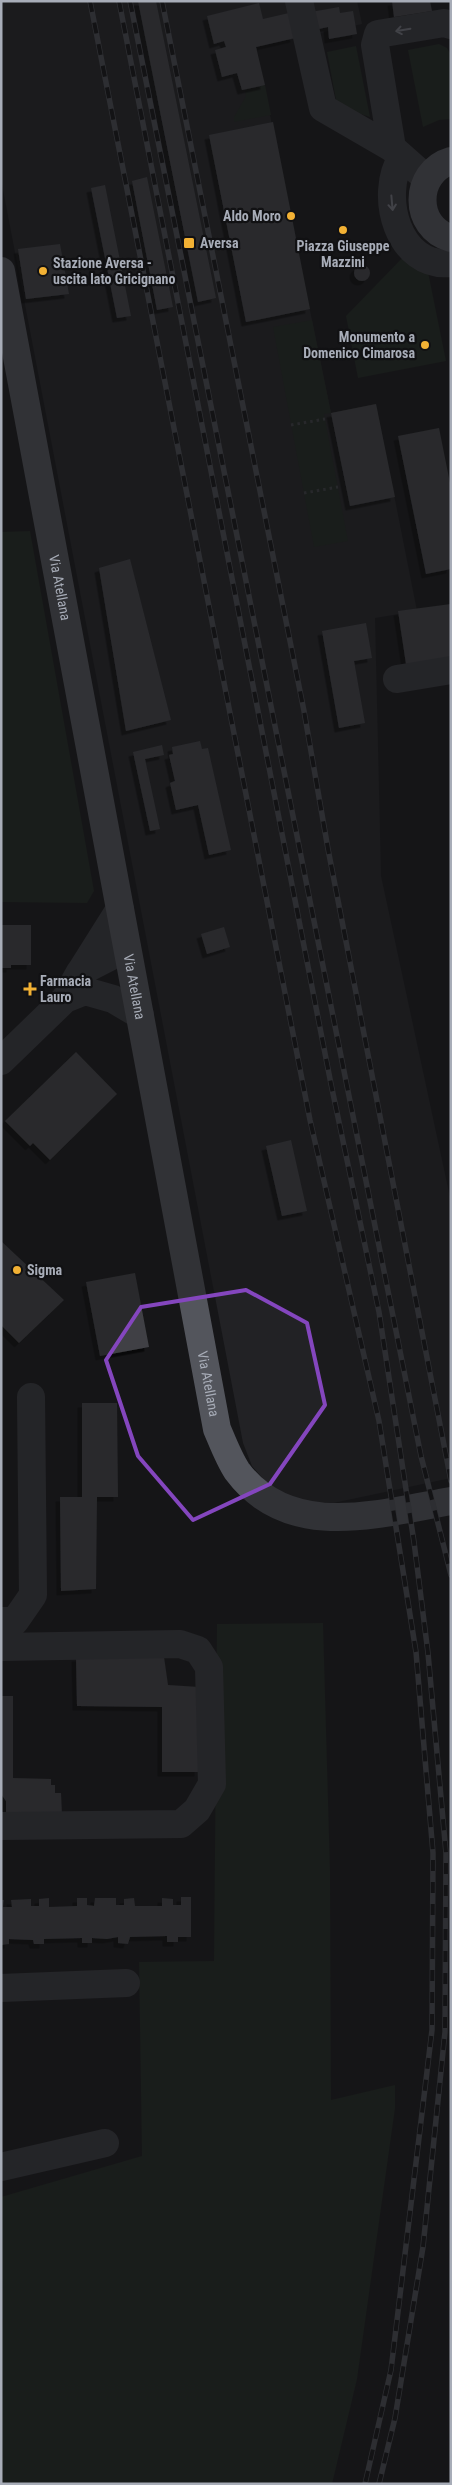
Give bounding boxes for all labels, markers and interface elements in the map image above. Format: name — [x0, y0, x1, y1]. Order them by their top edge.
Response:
one-way arrow — [395, 25, 411, 35]
one-way arrow — [387, 195, 397, 211]
place label: Aldo Moro — [223, 208, 281, 224]
marker: Aldo Moro — [285, 210, 297, 222]
marker: Piazza Giuseppe Mazzini — [337, 224, 349, 236]
place label: Aversa — [200, 235, 239, 251]
marker: Aversa — [182, 236, 196, 250]
place label: Piazza Giuseppe Mazzini — [297, 238, 390, 270]
place label: Stazione Aversa - uscita lato Gricignano — [53, 255, 175, 287]
marker: Stazione Aversa - uscita lato Gricignano — [37, 265, 49, 277]
place label: Monumento a Domenico Cimarosa — [303, 329, 415, 361]
marker: Monumento a Domenico Cimarosa — [419, 339, 431, 351]
street label: Via Atellana — [46, 553, 74, 622]
street label: Via Atellana — [121, 953, 148, 1021]
place label: Farmacia Lauro — [40, 973, 92, 1005]
marker: Farmacia Lauro — [24, 983, 36, 995]
place label: Sigma — [27, 1262, 63, 1278]
marker: Sigma — [11, 1264, 23, 1276]
street label: Via Atellana — [195, 1350, 223, 1418]

